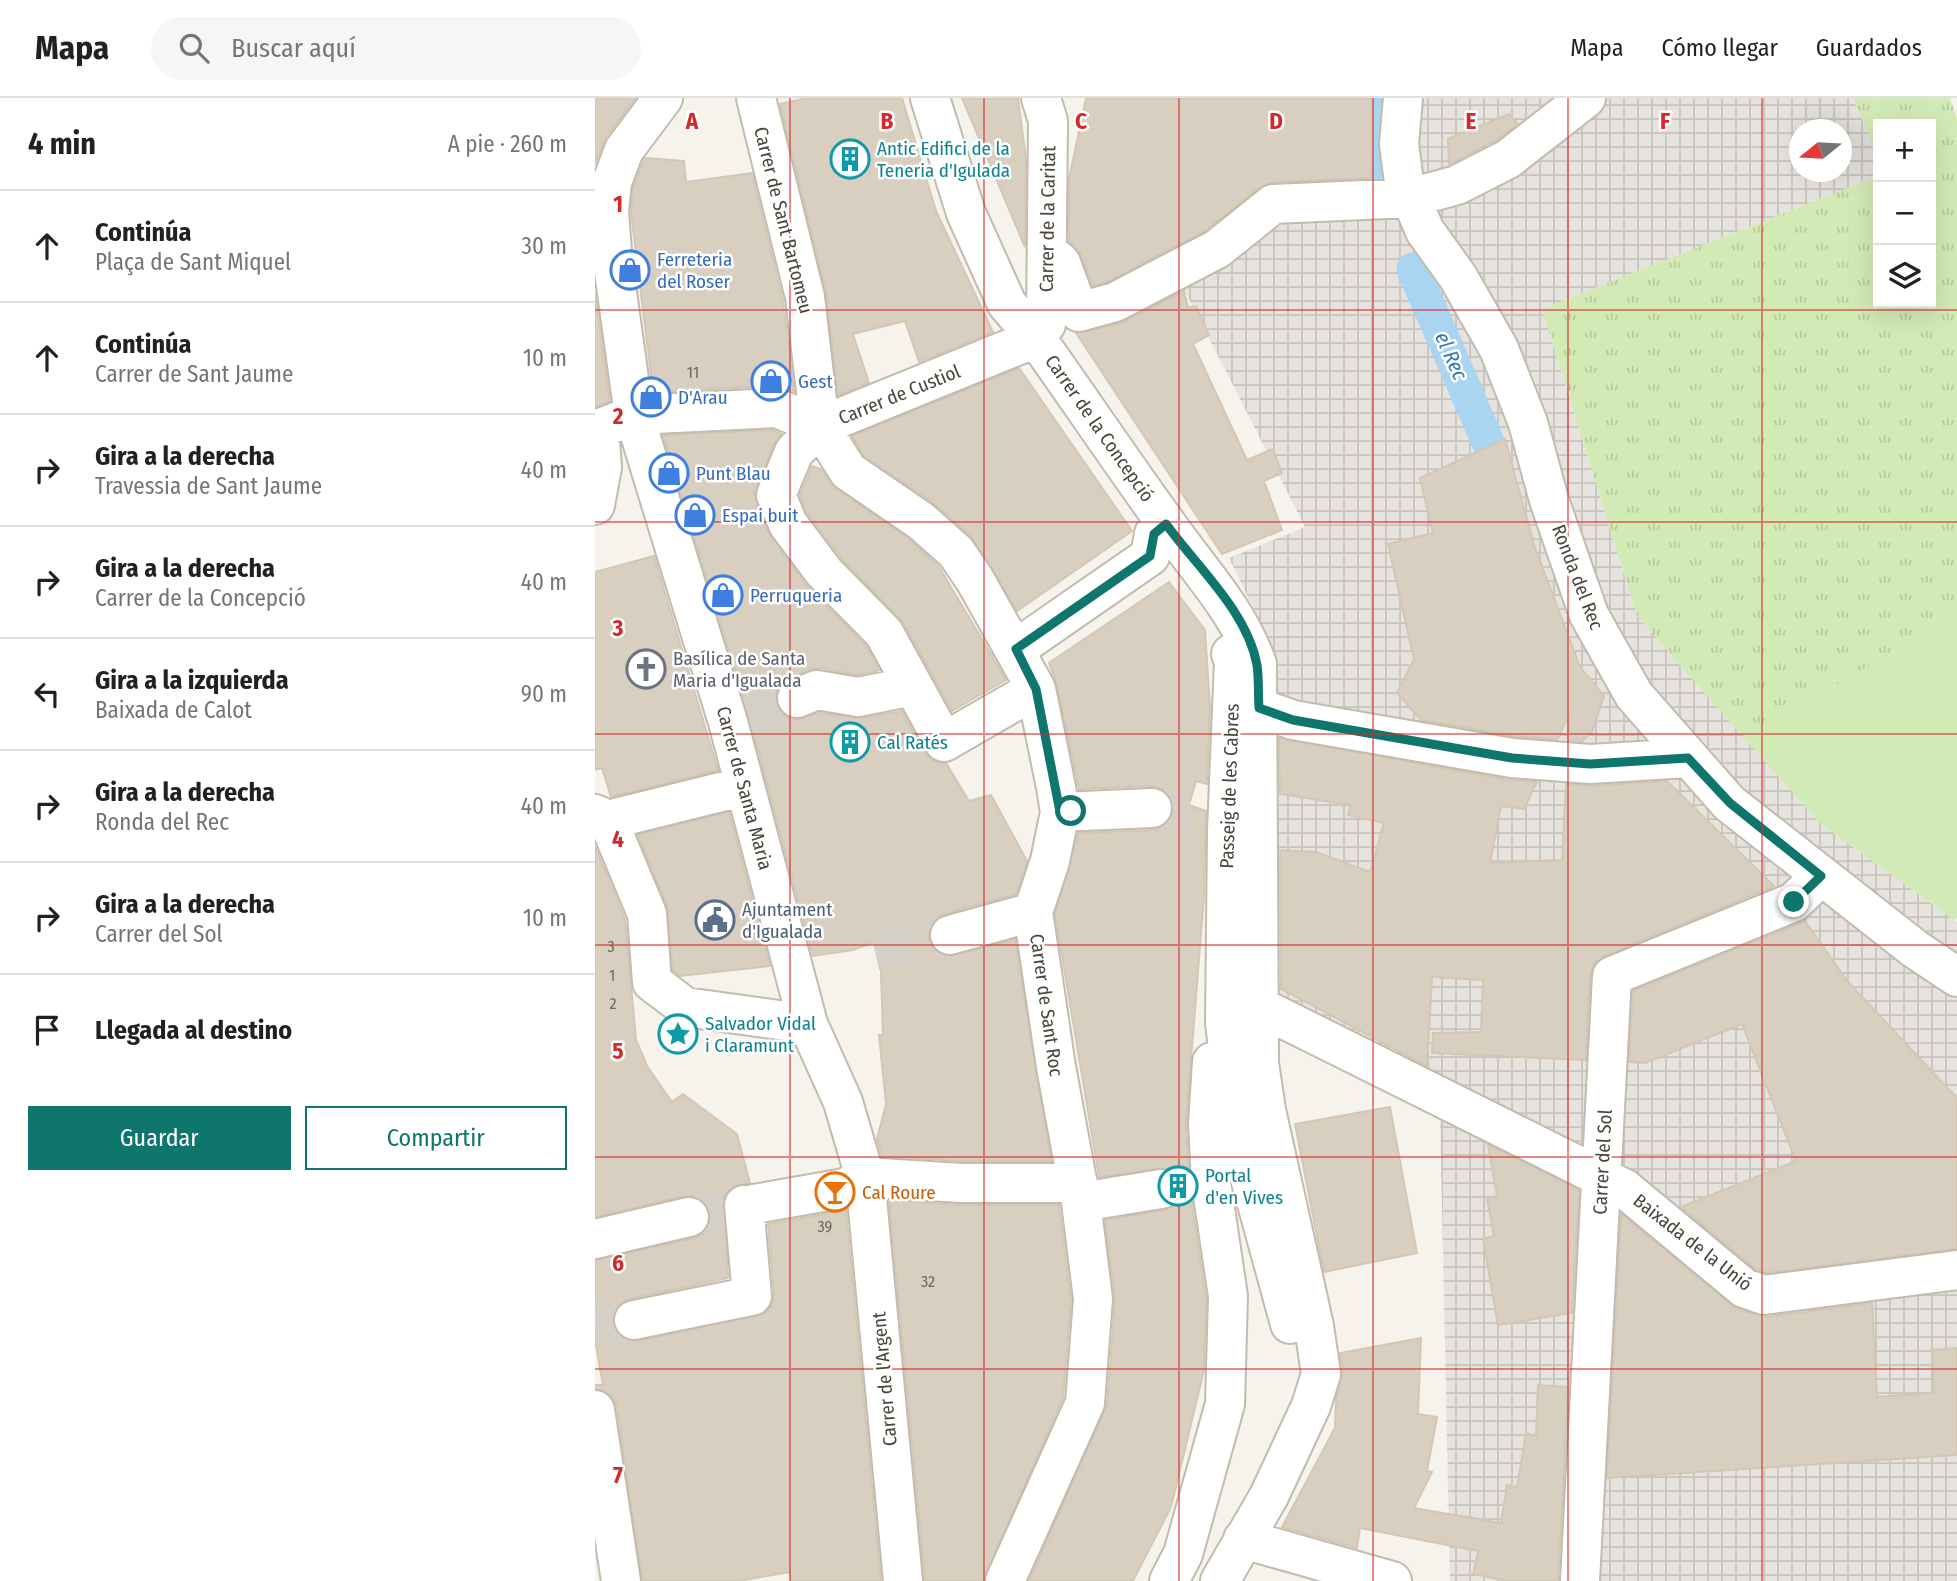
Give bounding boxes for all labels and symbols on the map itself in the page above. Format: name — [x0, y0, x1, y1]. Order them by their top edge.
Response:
text: A — [685, 107, 699, 135]
text: B — [881, 107, 894, 135]
text: C — [1075, 107, 1087, 135]
text: D — [1269, 107, 1283, 135]
text: E — [1466, 107, 1477, 135]
text: F — [1660, 107, 1670, 135]
north arrow — [1789, 119, 1852, 182]
street label: Carrer de Sant Bartomeu — [749, 124, 818, 316]
place label: Antic Edifici de la Teneria d'Igulada — [877, 137, 1010, 182]
building icon: Antic Edifici de la Teneria d'Igulada — [829, 138, 871, 180]
street label: Carrer de la Caritat — [1035, 145, 1060, 292]
text: 1 — [613, 190, 623, 218]
place label: Ferreteria del Roser — [657, 248, 732, 293]
shop icon: Ferreteria del Roser — [609, 249, 651, 291]
water label: el Rec — [1429, 328, 1473, 385]
street label: Carrer de la Concepció — [1040, 350, 1159, 506]
shop icon: Gest — [750, 360, 792, 402]
street label: Carrer de Custiol — [835, 360, 963, 429]
house number: 11 — [687, 363, 699, 382]
place label: Gest — [798, 370, 833, 393]
shop icon: D'Arau — [630, 376, 672, 418]
place label: D'Arau — [678, 386, 728, 409]
text: 2 — [612, 402, 624, 430]
shop icon: Punt Blau — [648, 452, 690, 494]
place label: Punt Blau — [696, 462, 771, 485]
shop icon: Espai buit — [674, 494, 716, 536]
place label: Espai buit — [722, 504, 799, 527]
street label: Ronda del Rec — [1547, 521, 1608, 633]
shop icon: Perruqueria — [702, 574, 744, 616]
place label: Perruqueria — [750, 584, 842, 607]
text: 3 — [612, 614, 624, 642]
place label: Basílica de Santa Maria d'Igualada — [673, 647, 805, 692]
church icon: Basílica de Santa Maria d'Igualada — [625, 648, 667, 690]
street label: Passeig de les Cabres — [1215, 703, 1244, 869]
street label: Carrer de Santa Maria — [712, 704, 777, 872]
building icon: Cal Ratés — [829, 721, 871, 763]
place label: Cal Ratés — [877, 731, 948, 754]
route start — [1055, 795, 1086, 826]
text: 4 — [612, 825, 624, 853]
route end — [1778, 886, 1809, 917]
place label: Ajuntament d'Igualada — [742, 898, 833, 943]
public building icon: Ajuntament d'Igualada — [694, 899, 736, 941]
street label: Carrer de Sant Roc — [1025, 932, 1068, 1078]
house number: 3 — [607, 937, 615, 956]
house number: 1 — [609, 966, 615, 985]
house number: 2 — [609, 994, 617, 1013]
place label: Salvador Vidal i Claramunt — [705, 1012, 816, 1057]
place icon: Salvador Vidal i Claramunt — [657, 1013, 699, 1055]
text: 5 — [612, 1037, 624, 1065]
street label: Carrer del Sol — [1588, 1109, 1617, 1215]
place label: Portal d'en Vives — [1205, 1164, 1283, 1209]
building icon: Portal d'en Vives — [1157, 1165, 1199, 1207]
bar icon: Cal Roure — [814, 1171, 856, 1213]
place label: Cal Roure — [862, 1181, 936, 1204]
street label: Baixada de la Unió — [1629, 1189, 1757, 1296]
house number: 39 — [818, 1217, 833, 1236]
text: 6 — [612, 1249, 624, 1277]
house number: 32 — [921, 1272, 935, 1291]
street label: Carrer de l'Argent — [867, 1310, 902, 1447]
text: 7 — [613, 1461, 623, 1489]

